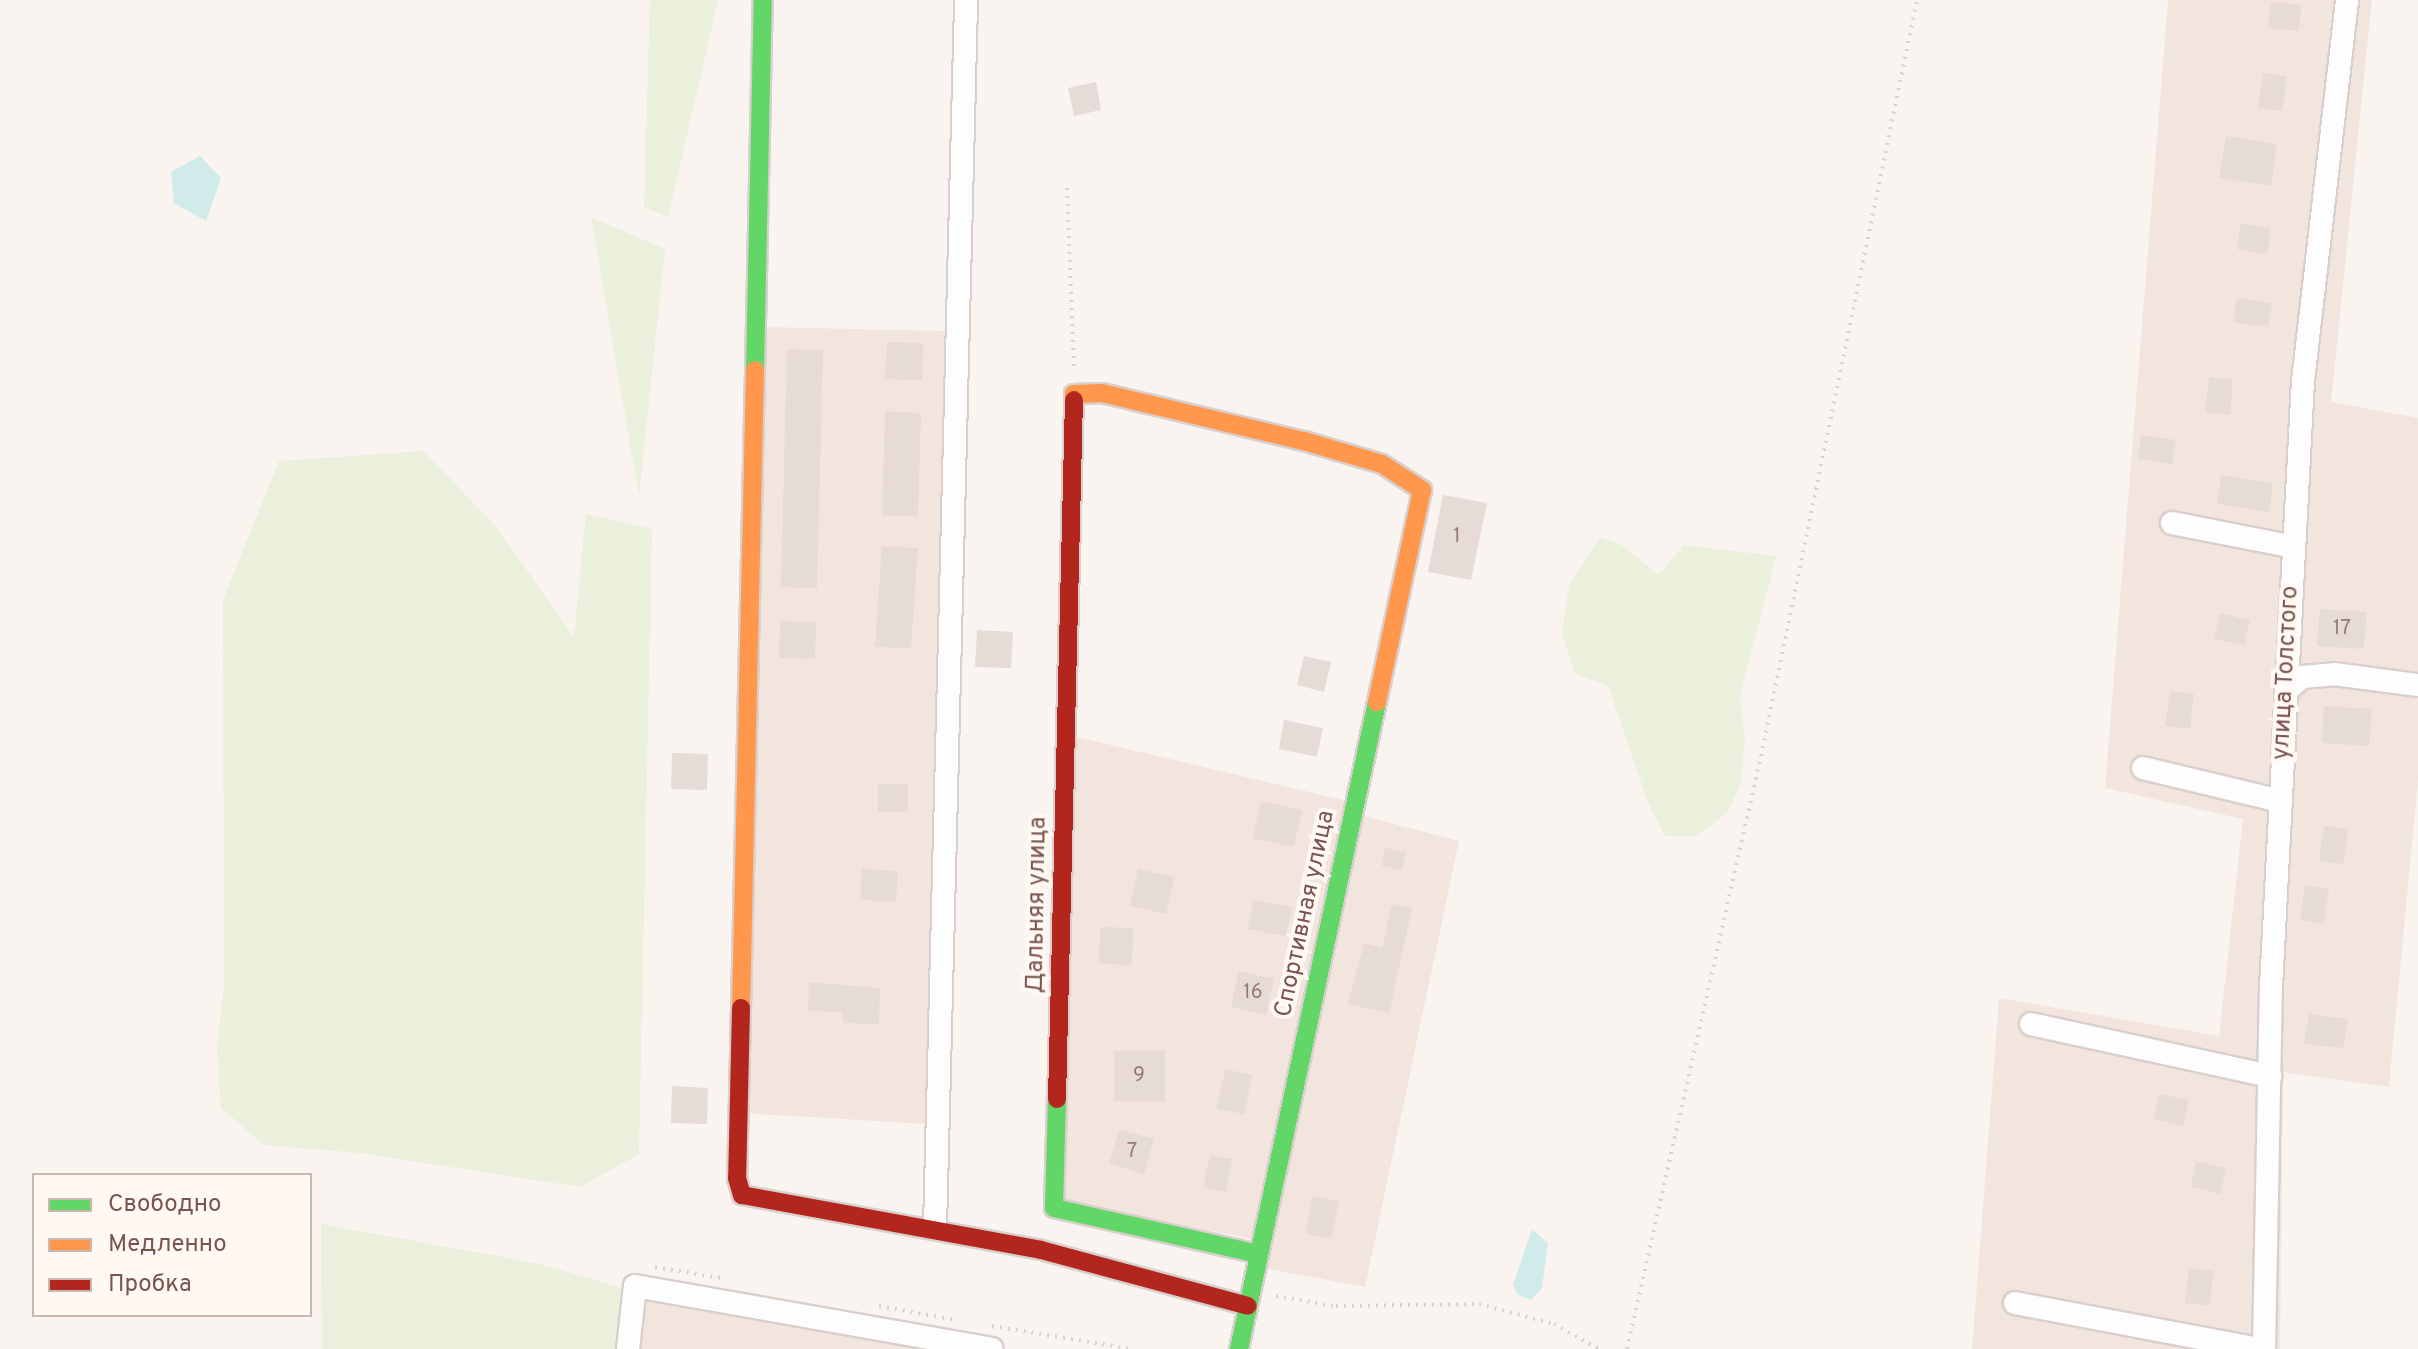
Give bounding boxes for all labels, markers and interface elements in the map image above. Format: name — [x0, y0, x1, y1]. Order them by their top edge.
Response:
house number: 1 — [1453, 525, 1461, 549]
street label: улица Толстого — [2268, 585, 2306, 761]
house number: 17 — [2333, 617, 2351, 641]
street label: Спортивная улица — [1270, 808, 1342, 1020]
street label: Дальняя улица — [1022, 816, 1054, 994]
house number: 16 — [1243, 981, 1263, 1005]
house number: 9 — [1133, 1064, 1145, 1088]
house number: 7 — [1127, 1140, 1137, 1164]
legend — [32, 1173, 312, 1317]
text: Свободно — [108, 1190, 221, 1220]
text: Медленно — [108, 1230, 227, 1260]
text: Пробка — [108, 1270, 192, 1300]

